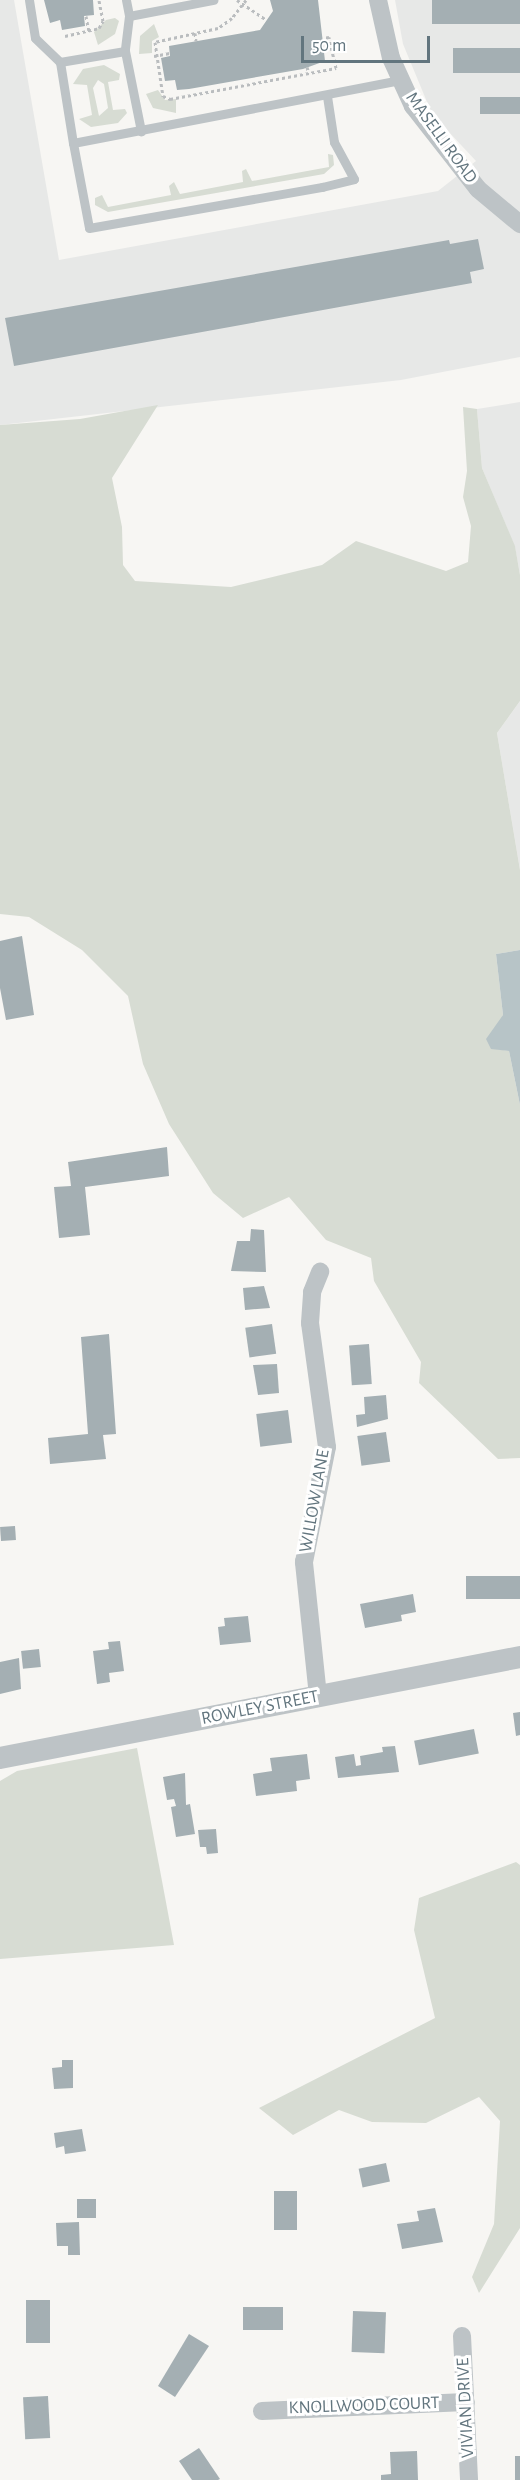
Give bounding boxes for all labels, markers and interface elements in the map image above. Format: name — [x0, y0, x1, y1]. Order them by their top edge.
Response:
scale bar — [304, 24, 433, 62]
text: 50 m — [312, 37, 346, 55]
street label: MASELLI ROAD — [401, 88, 481, 188]
street label: WILLOW LANE — [295, 1448, 335, 1554]
street label: ROWLEY STREET — [200, 1686, 320, 1730]
street label: VIVIAN DRIVE — [453, 2357, 479, 2459]
street label: KNOLLWOOD COURT — [288, 2393, 440, 2419]

